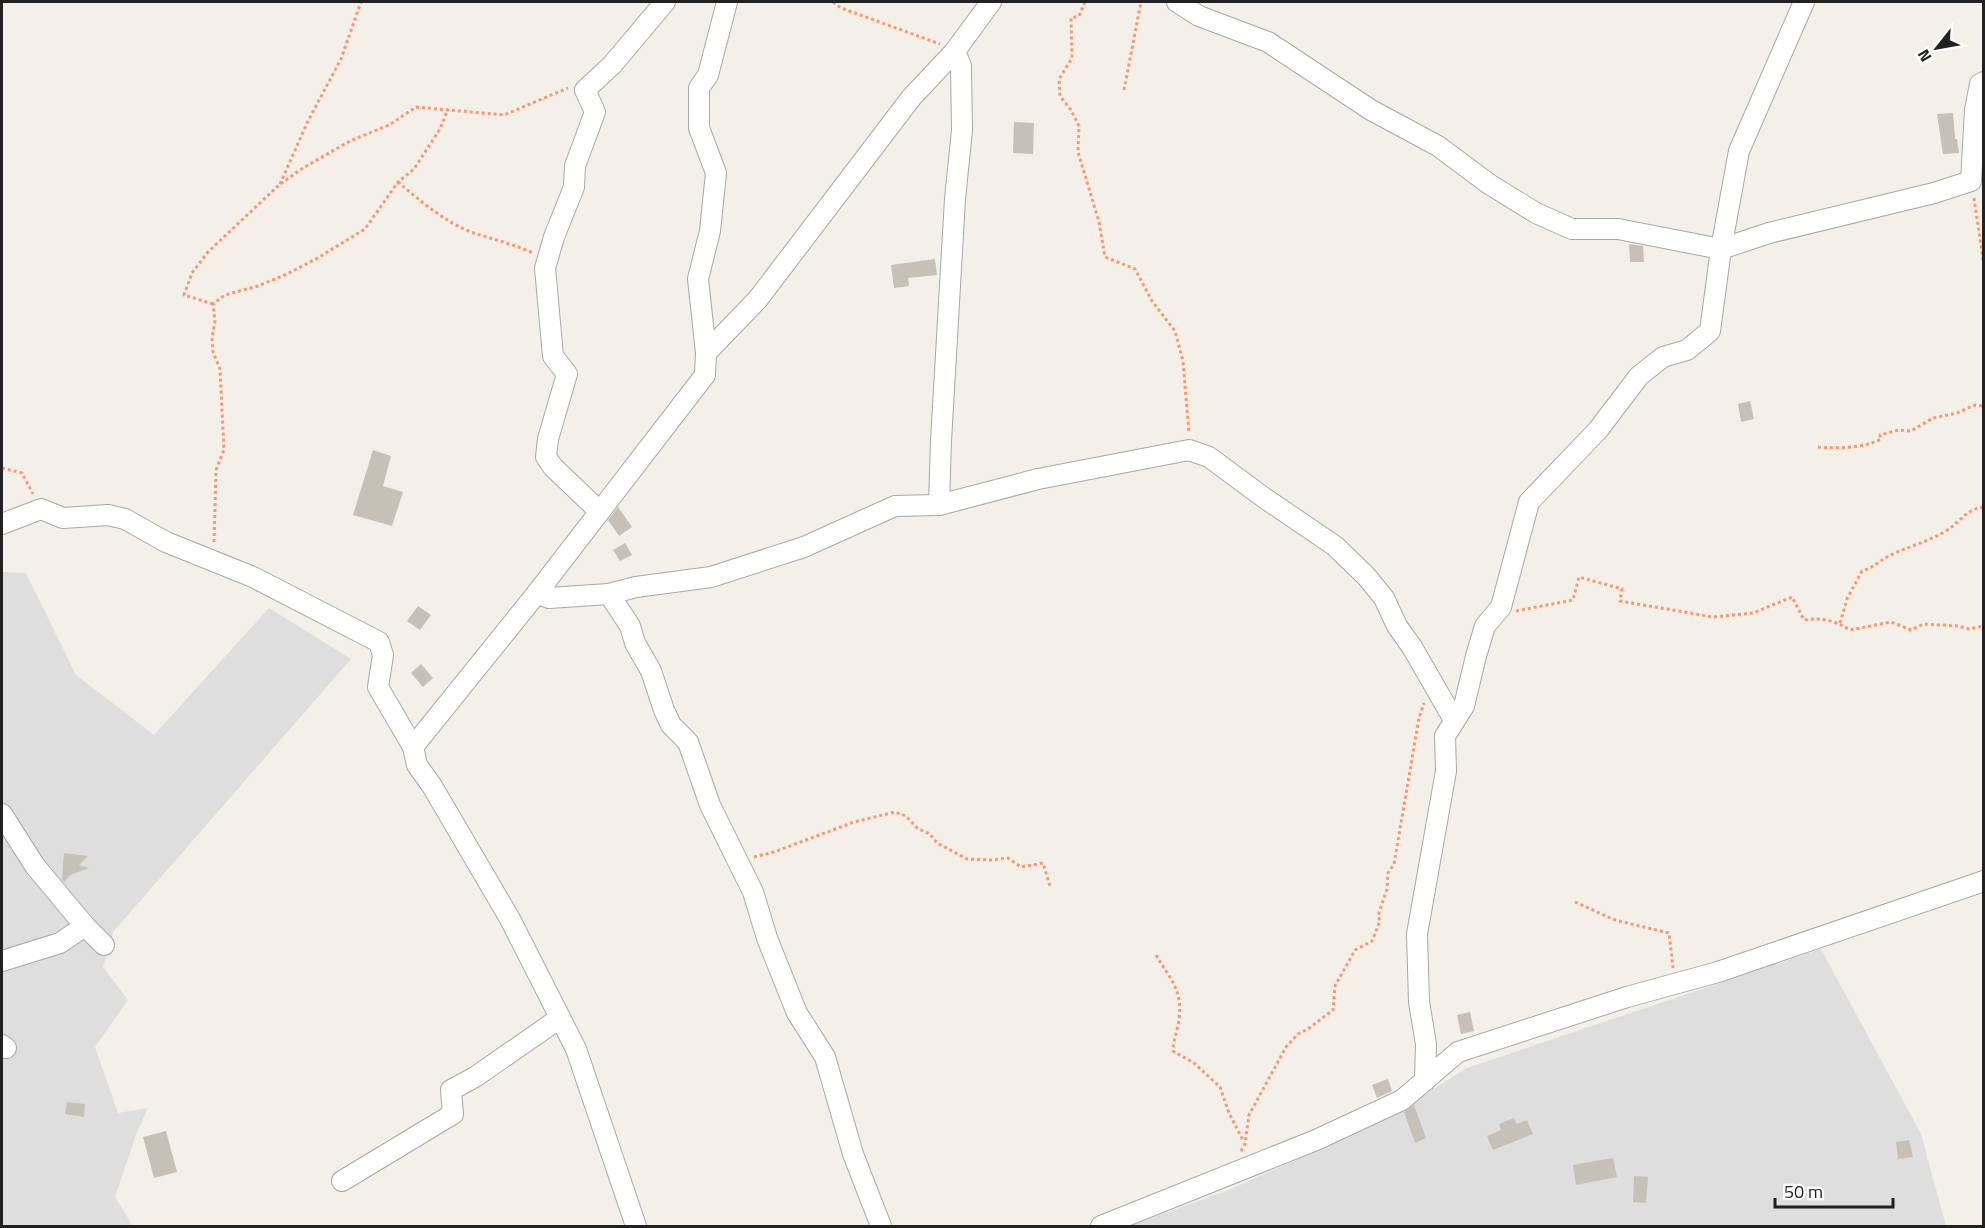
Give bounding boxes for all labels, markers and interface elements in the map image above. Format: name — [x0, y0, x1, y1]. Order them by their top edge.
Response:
north arrow — [1907, 18, 1967, 78]
text: N — [1911, 45, 1937, 67]
scale bar — [1775, 1171, 1894, 1209]
text: 50 m — [1784, 1178, 1823, 1205]

